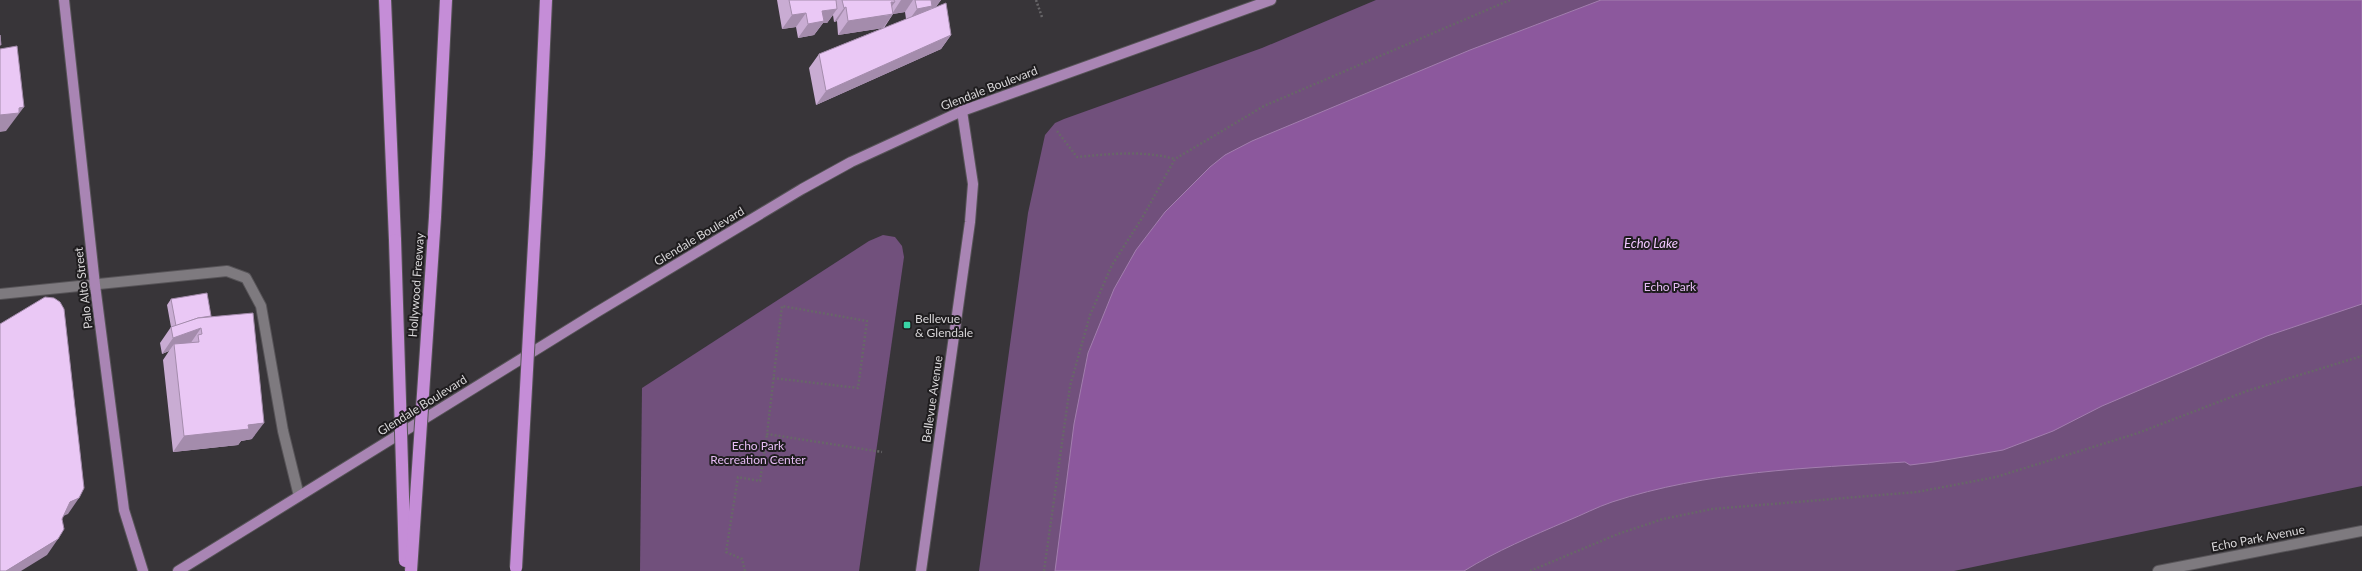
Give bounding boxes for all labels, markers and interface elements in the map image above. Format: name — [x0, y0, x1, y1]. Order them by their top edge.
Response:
street label: Glendale Boulevard — [938, 63, 1040, 113]
street label: Glendale Boulevard — [651, 203, 747, 269]
street label: Hollywood Freeway — [405, 231, 427, 338]
water label: Echo Lake — [1624, 235, 1678, 251]
street label: Palo Alto Street — [70, 246, 95, 330]
park label: Echo Park — [1644, 279, 1697, 294]
place label: Bellevue & Glendale — [915, 311, 973, 340]
marker: Bellevue & Glendale — [902, 320, 912, 330]
street label: Bellevue Avenue — [918, 355, 946, 443]
street label: Glendale Boulevard — [375, 371, 469, 439]
park label: Echo Park Recreation Center — [710, 438, 806, 467]
street label: Echo Park Avenue — [2210, 522, 2306, 554]

